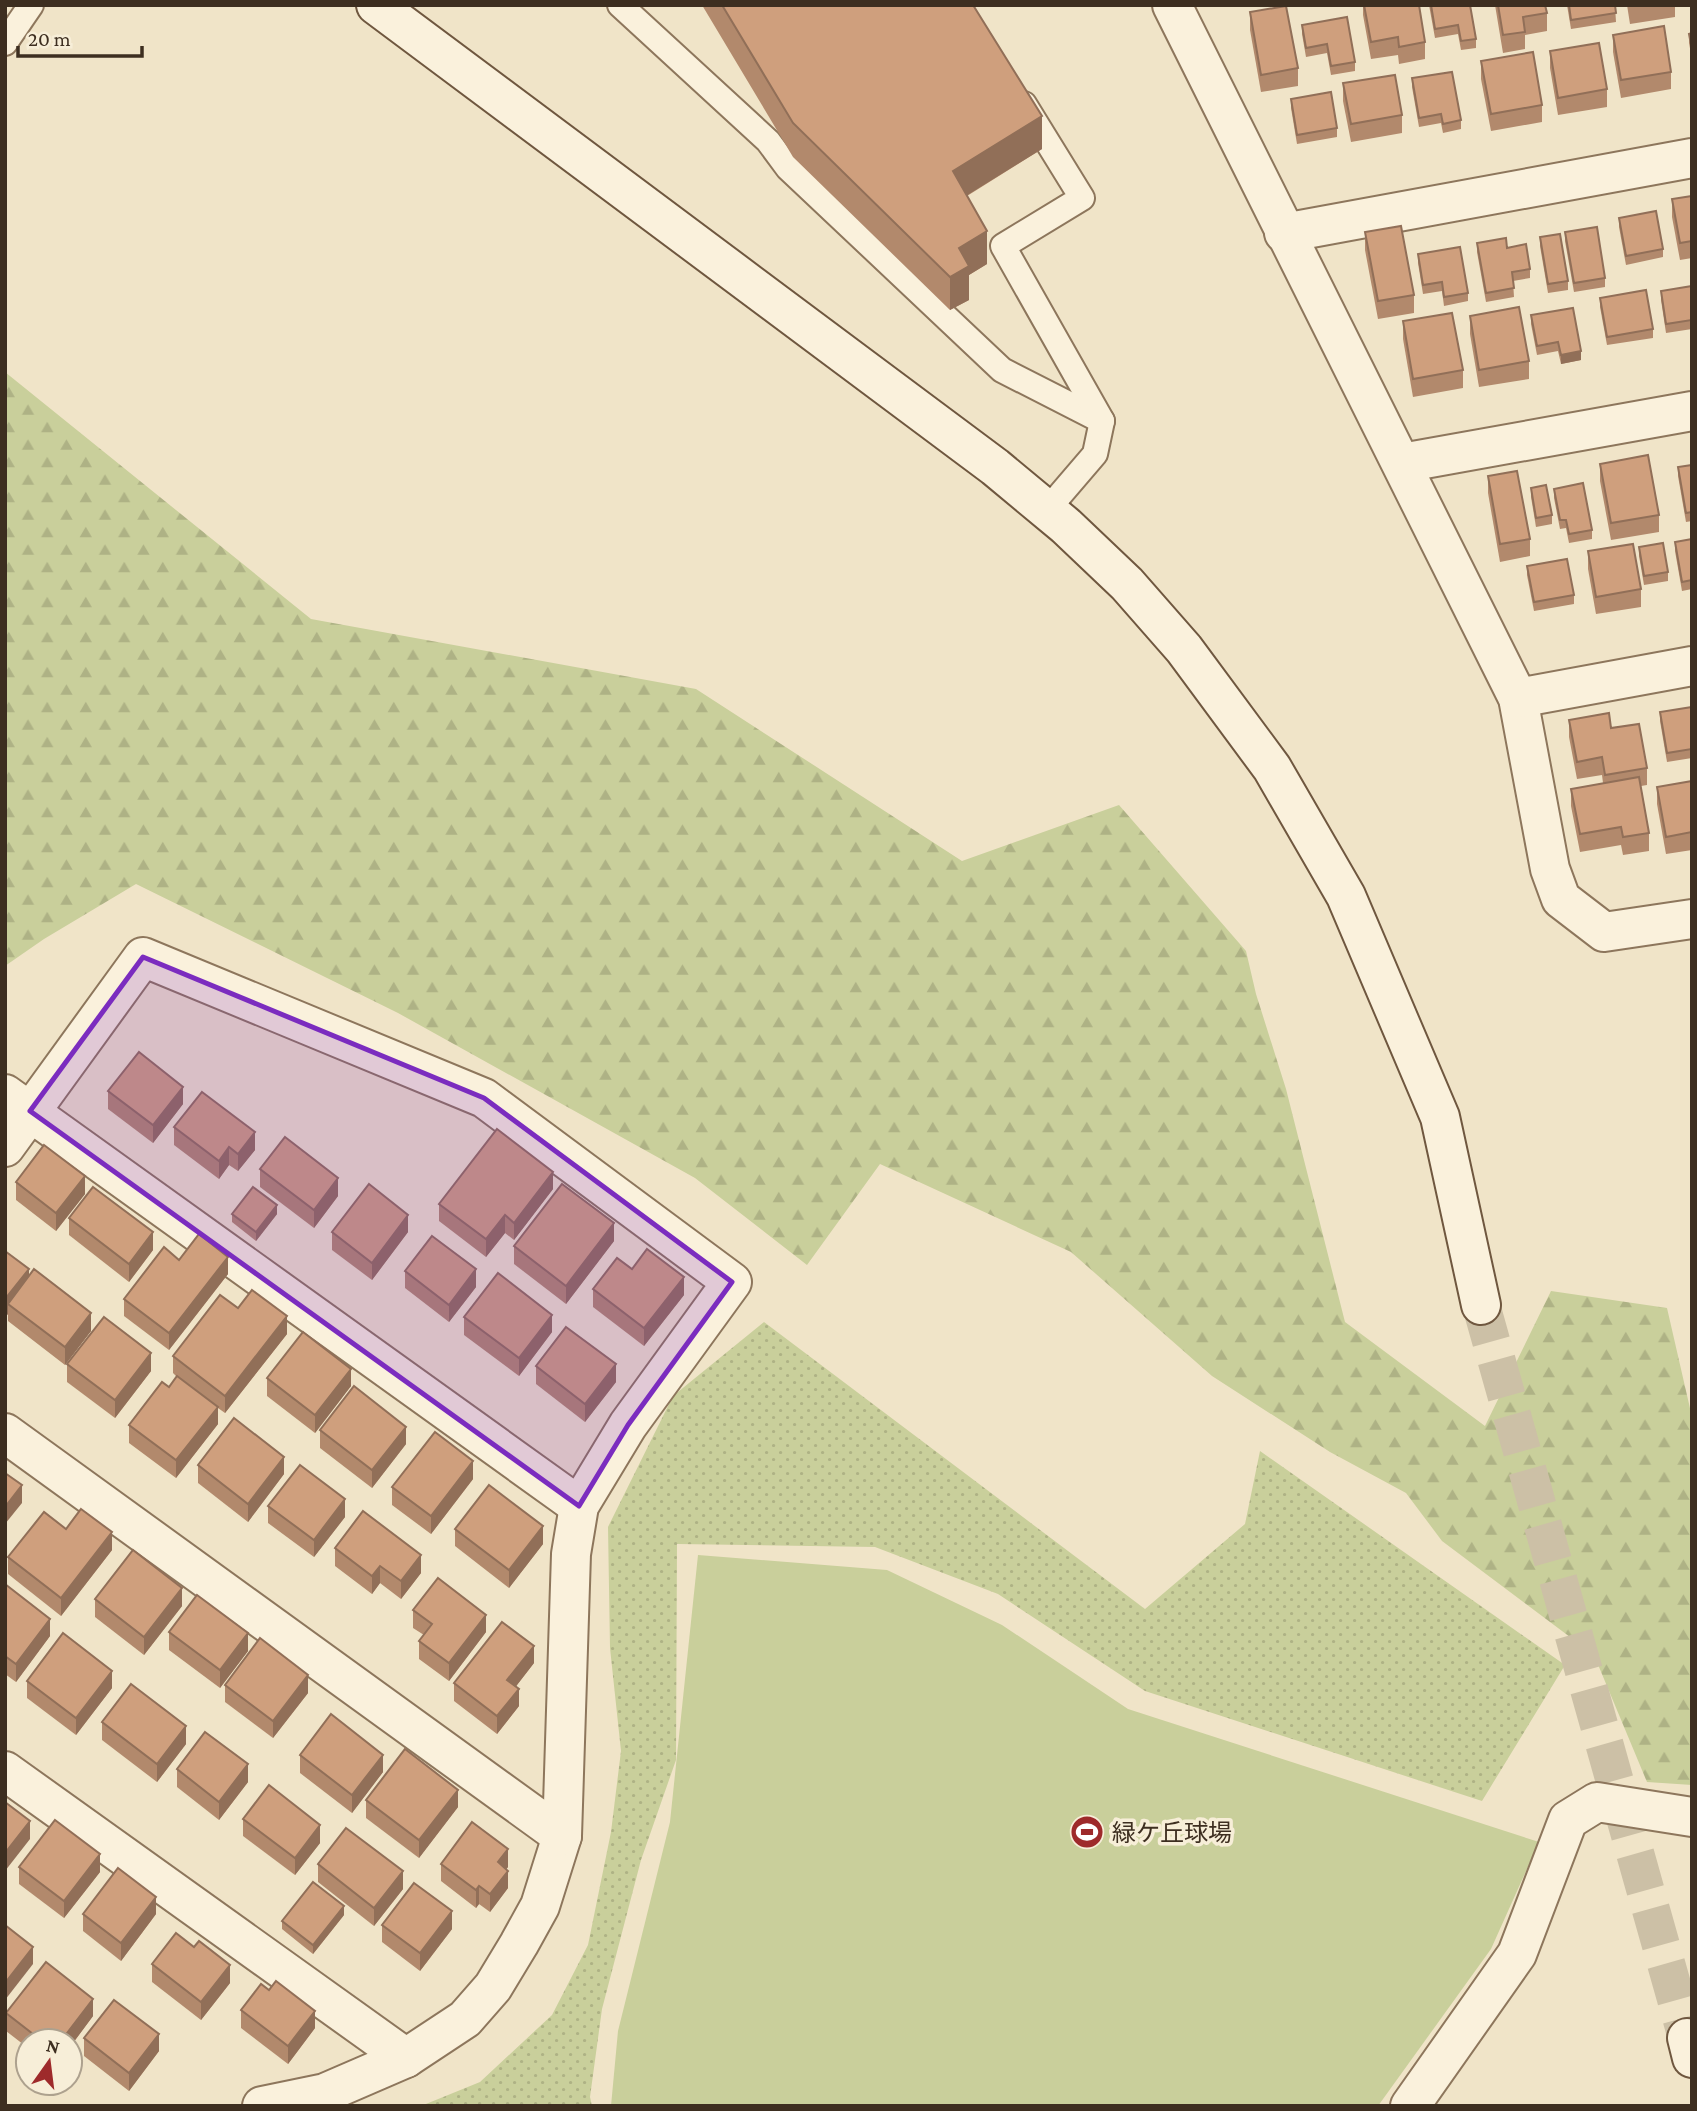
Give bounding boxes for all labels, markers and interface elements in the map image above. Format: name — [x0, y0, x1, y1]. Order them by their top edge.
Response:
scale bar — [18, 14, 142, 58]
text: 20 m — [28, 27, 71, 51]
sports icon: 緑ケ丘球場 — [1068, 1813, 1106, 1851]
place label: 緑ケ丘球場 — [1112, 1819, 1232, 1846]
north arrow — [14, 2027, 84, 2097]
text: N — [44, 2034, 62, 2058]

